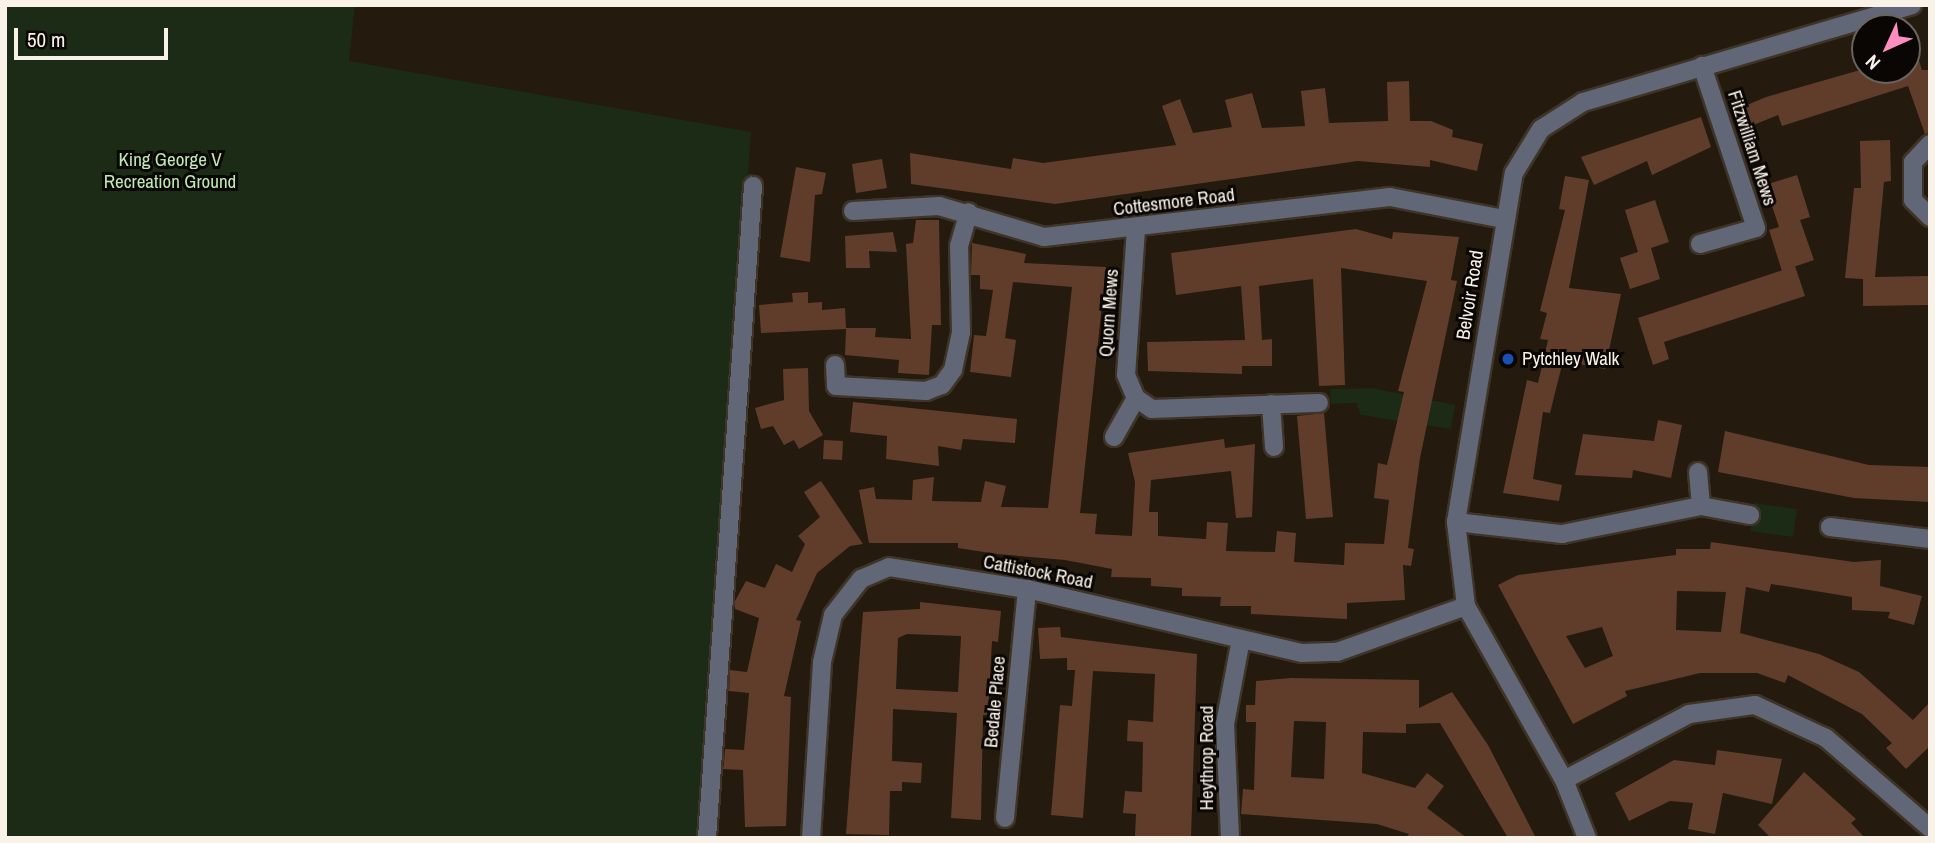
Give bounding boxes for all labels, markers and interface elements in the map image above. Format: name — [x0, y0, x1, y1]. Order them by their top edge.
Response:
scale bar — [18, 14, 172, 58]
north arrow — [1851, 14, 1921, 84]
text: 50 m — [27, 25, 65, 54]
text: N — [1859, 49, 1886, 76]
street label: Fitzwilliam Mews — [1723, 88, 1781, 208]
park label: King George V Recreation Ground — [104, 149, 236, 193]
street label: Cottesmore Road — [1112, 183, 1236, 221]
street label: Belvoir Road — [1452, 249, 1488, 341]
street label: Quorn Mews — [1095, 268, 1123, 358]
place label: Pytchley Walk — [1522, 348, 1619, 370]
marker: Pytchley Walk — [1500, 351, 1516, 367]
street label: Cattistock Road — [981, 550, 1095, 594]
street label: Bedale Place — [980, 655, 1010, 749]
street label: Heythrop Road — [1196, 706, 1218, 810]

